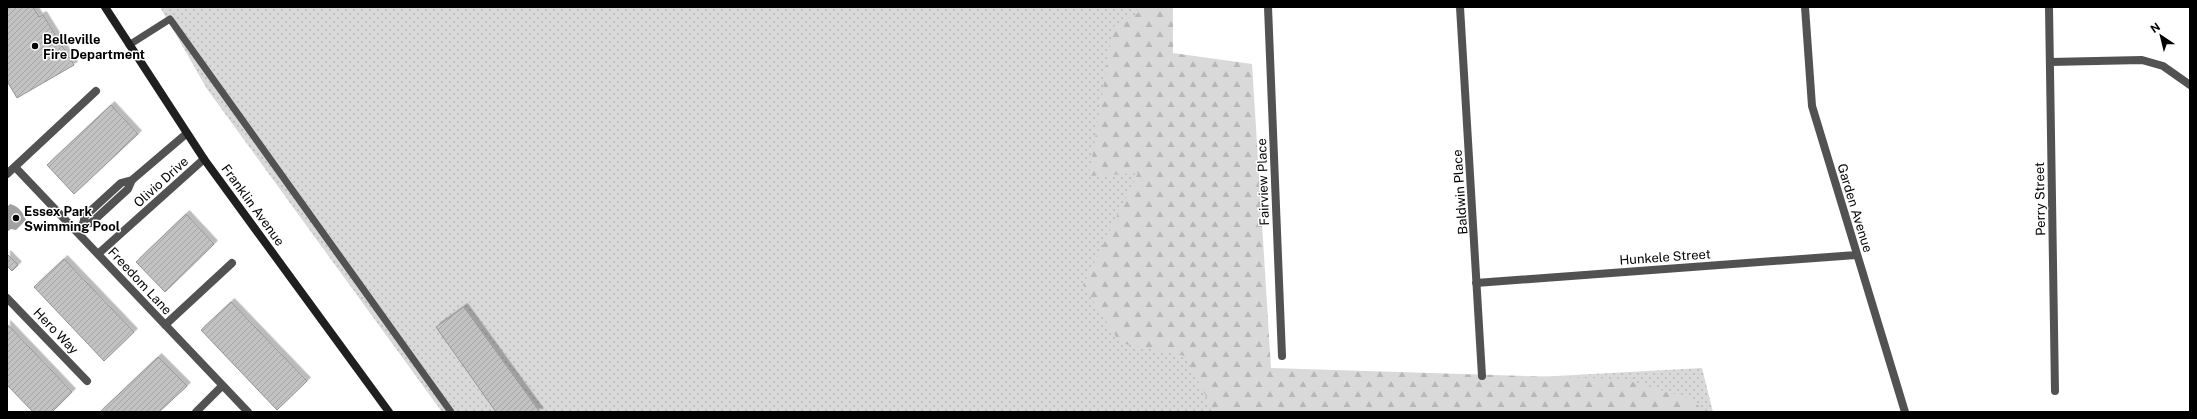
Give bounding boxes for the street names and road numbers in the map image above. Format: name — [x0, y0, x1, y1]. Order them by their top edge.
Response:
street label: Fairview Place — [1254, 138, 1272, 226]
street label: Baldwin Place — [1450, 149, 1470, 235]
street label: Olivio Drive — [131, 154, 191, 210]
street label: Franklin Avenue — [218, 161, 288, 249]
street label: Garden Avenue — [1834, 162, 1876, 254]
street label: Perry Street — [2032, 162, 2048, 236]
street label: Freedom Lane — [105, 244, 175, 318]
street label: Hunkele Street — [1619, 246, 1711, 268]
street label: Hero Way — [30, 305, 82, 357]

